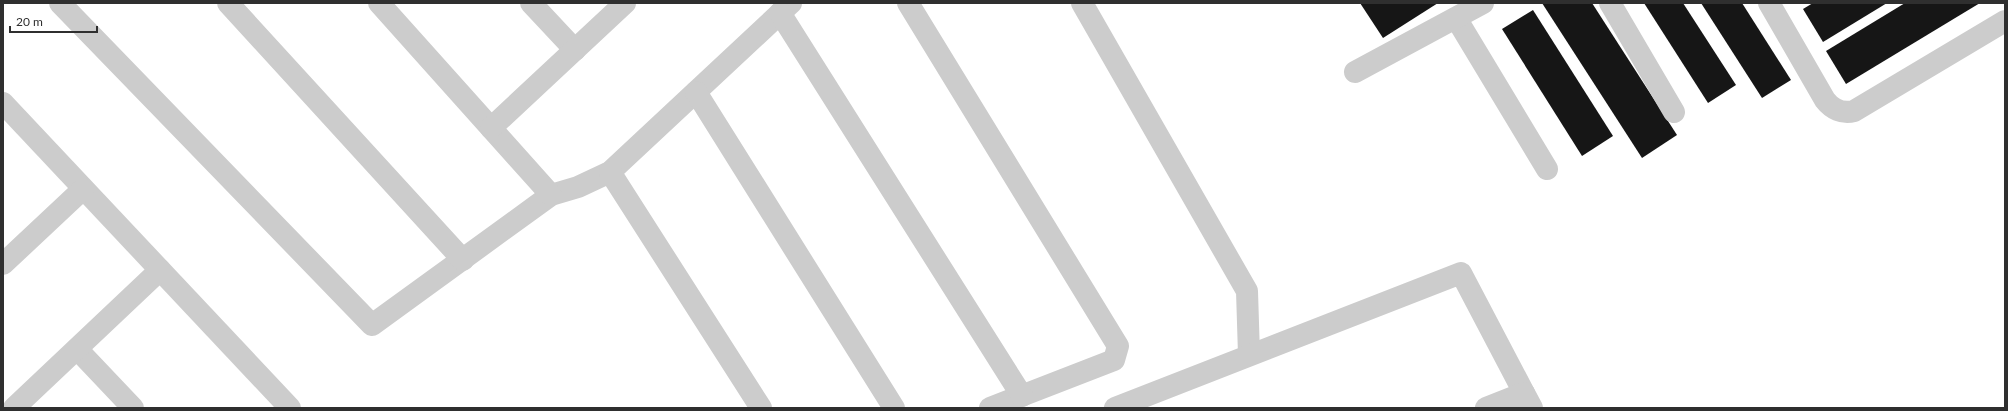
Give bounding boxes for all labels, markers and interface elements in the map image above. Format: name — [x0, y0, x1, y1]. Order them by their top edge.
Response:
scale bar — [10, 8, 97, 34]
text: 20 m — [16, 14, 43, 29]

